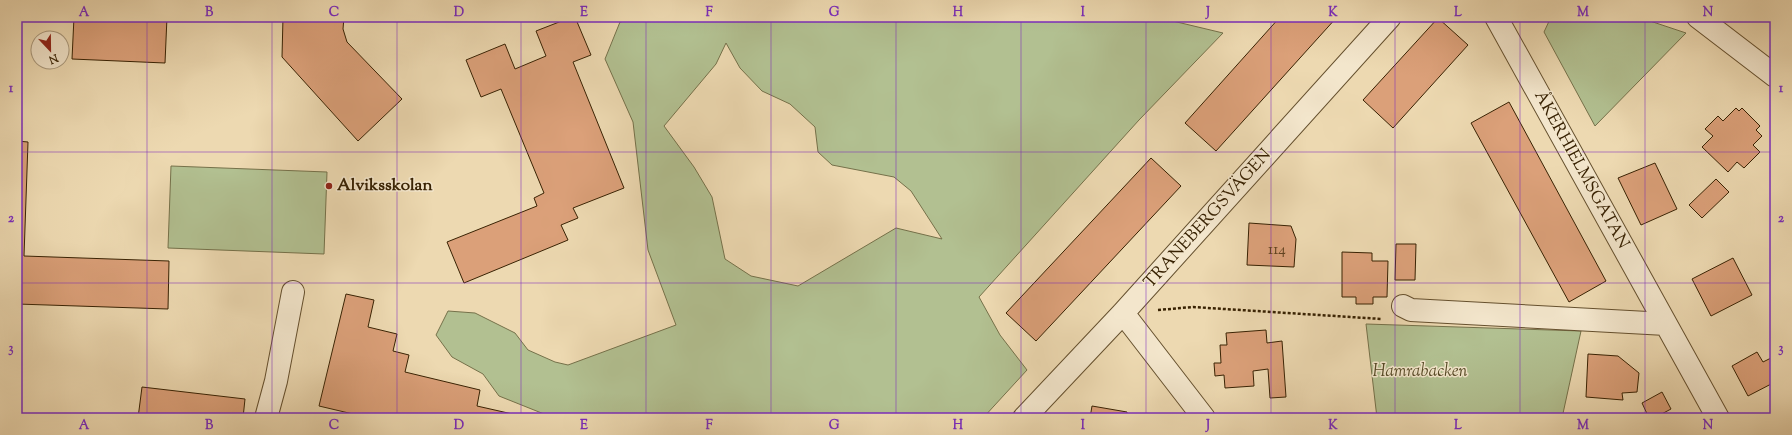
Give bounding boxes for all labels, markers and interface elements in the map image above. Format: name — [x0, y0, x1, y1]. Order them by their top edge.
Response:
text: A — [79, 4, 90, 22]
text: B — [205, 4, 214, 22]
text: C — [329, 4, 339, 22]
text: D — [454, 4, 464, 22]
text: E — [580, 4, 588, 22]
text: F — [705, 4, 713, 22]
text: G — [829, 4, 840, 22]
text: H — [953, 4, 964, 22]
text: I — [1081, 4, 1086, 22]
text: J — [1205, 4, 1210, 22]
text: K — [1328, 4, 1338, 22]
text: L — [1454, 4, 1462, 22]
text: M — [1577, 4, 1589, 22]
text: N — [1703, 4, 1714, 22]
north arrow — [30, 30, 70, 70]
text: N — [46, 49, 61, 67]
text: 1 — [9, 80, 14, 98]
text: 1 — [1779, 80, 1784, 98]
street label: ÅKERHIELMSGATAN — [1527, 86, 1635, 254]
street label: TRANEBERGSVÄGEN — [1139, 144, 1277, 294]
place label: Alviksskolan — [337, 174, 433, 198]
marker: Alviksskolan — [324, 181, 334, 191]
text: 2 — [8, 210, 15, 228]
text: 2 — [1778, 210, 1785, 228]
house number: 114 — [1268, 240, 1286, 261]
text: 3 — [8, 340, 14, 358]
text: 3 — [1778, 340, 1784, 358]
park label: Hamrabacken — [1373, 360, 1468, 384]
text: A — [79, 417, 90, 435]
text: B — [205, 417, 214, 435]
text: C — [329, 417, 339, 435]
text: D — [454, 417, 464, 435]
text: E — [580, 417, 588, 435]
text: F — [705, 417, 713, 435]
text: G — [829, 417, 840, 435]
text: H — [953, 417, 964, 435]
text: I — [1081, 417, 1086, 435]
text: J — [1205, 417, 1210, 435]
text: K — [1328, 417, 1338, 435]
text: L — [1454, 417, 1462, 435]
text: M — [1577, 417, 1589, 435]
text: N — [1703, 417, 1714, 435]

